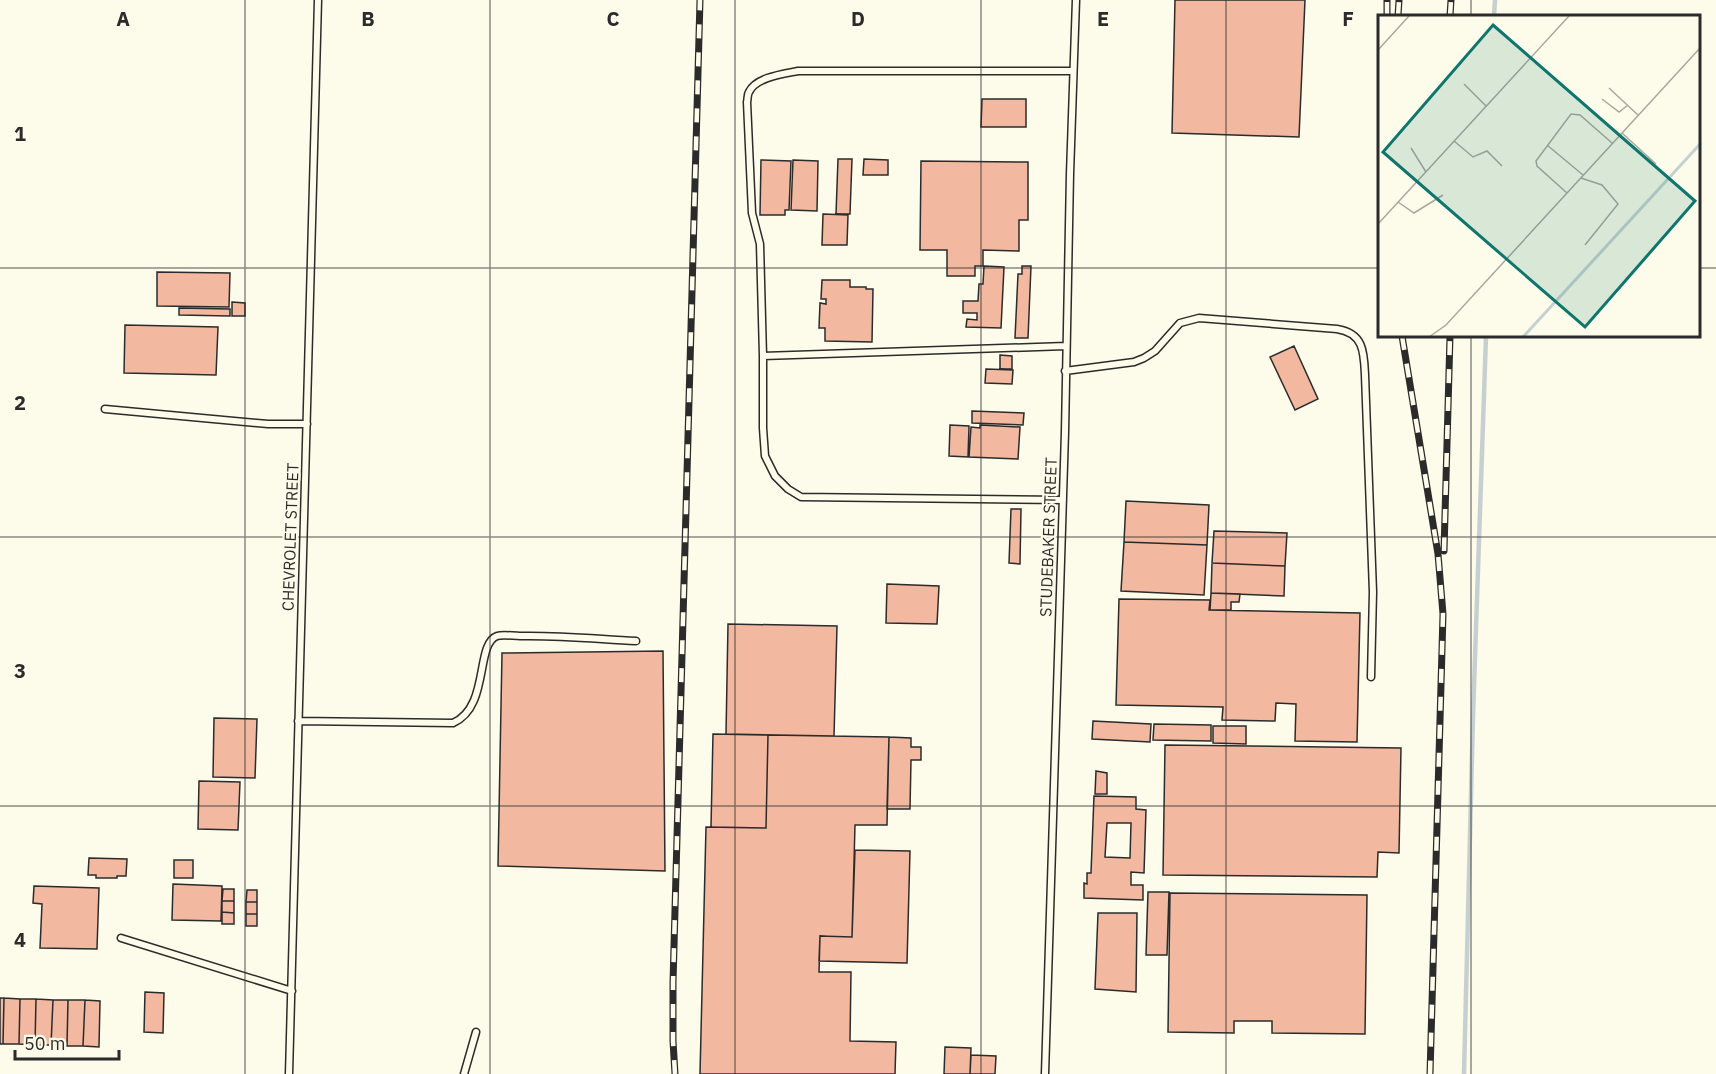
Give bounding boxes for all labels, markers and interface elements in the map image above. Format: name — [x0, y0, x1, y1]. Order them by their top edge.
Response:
text: A — [116, 5, 130, 32]
text: B — [361, 5, 375, 32]
text: C — [606, 5, 620, 32]
text: D — [851, 5, 865, 32]
text: E — [1097, 5, 1109, 32]
text: F — [1342, 5, 1354, 32]
inset map — [1378, 15, 1701, 338]
text: 1 — [14, 120, 26, 147]
text: 2 — [14, 389, 26, 416]
street label: STUDEBAKER STREET — [1035, 457, 1061, 617]
street label: CHEVROLET STREET — [277, 463, 303, 611]
text: 3 — [14, 657, 26, 684]
text: 4 — [14, 926, 26, 953]
scale bar — [15, 1023, 118, 1061]
text: 50 m — [24, 1032, 66, 1055]

